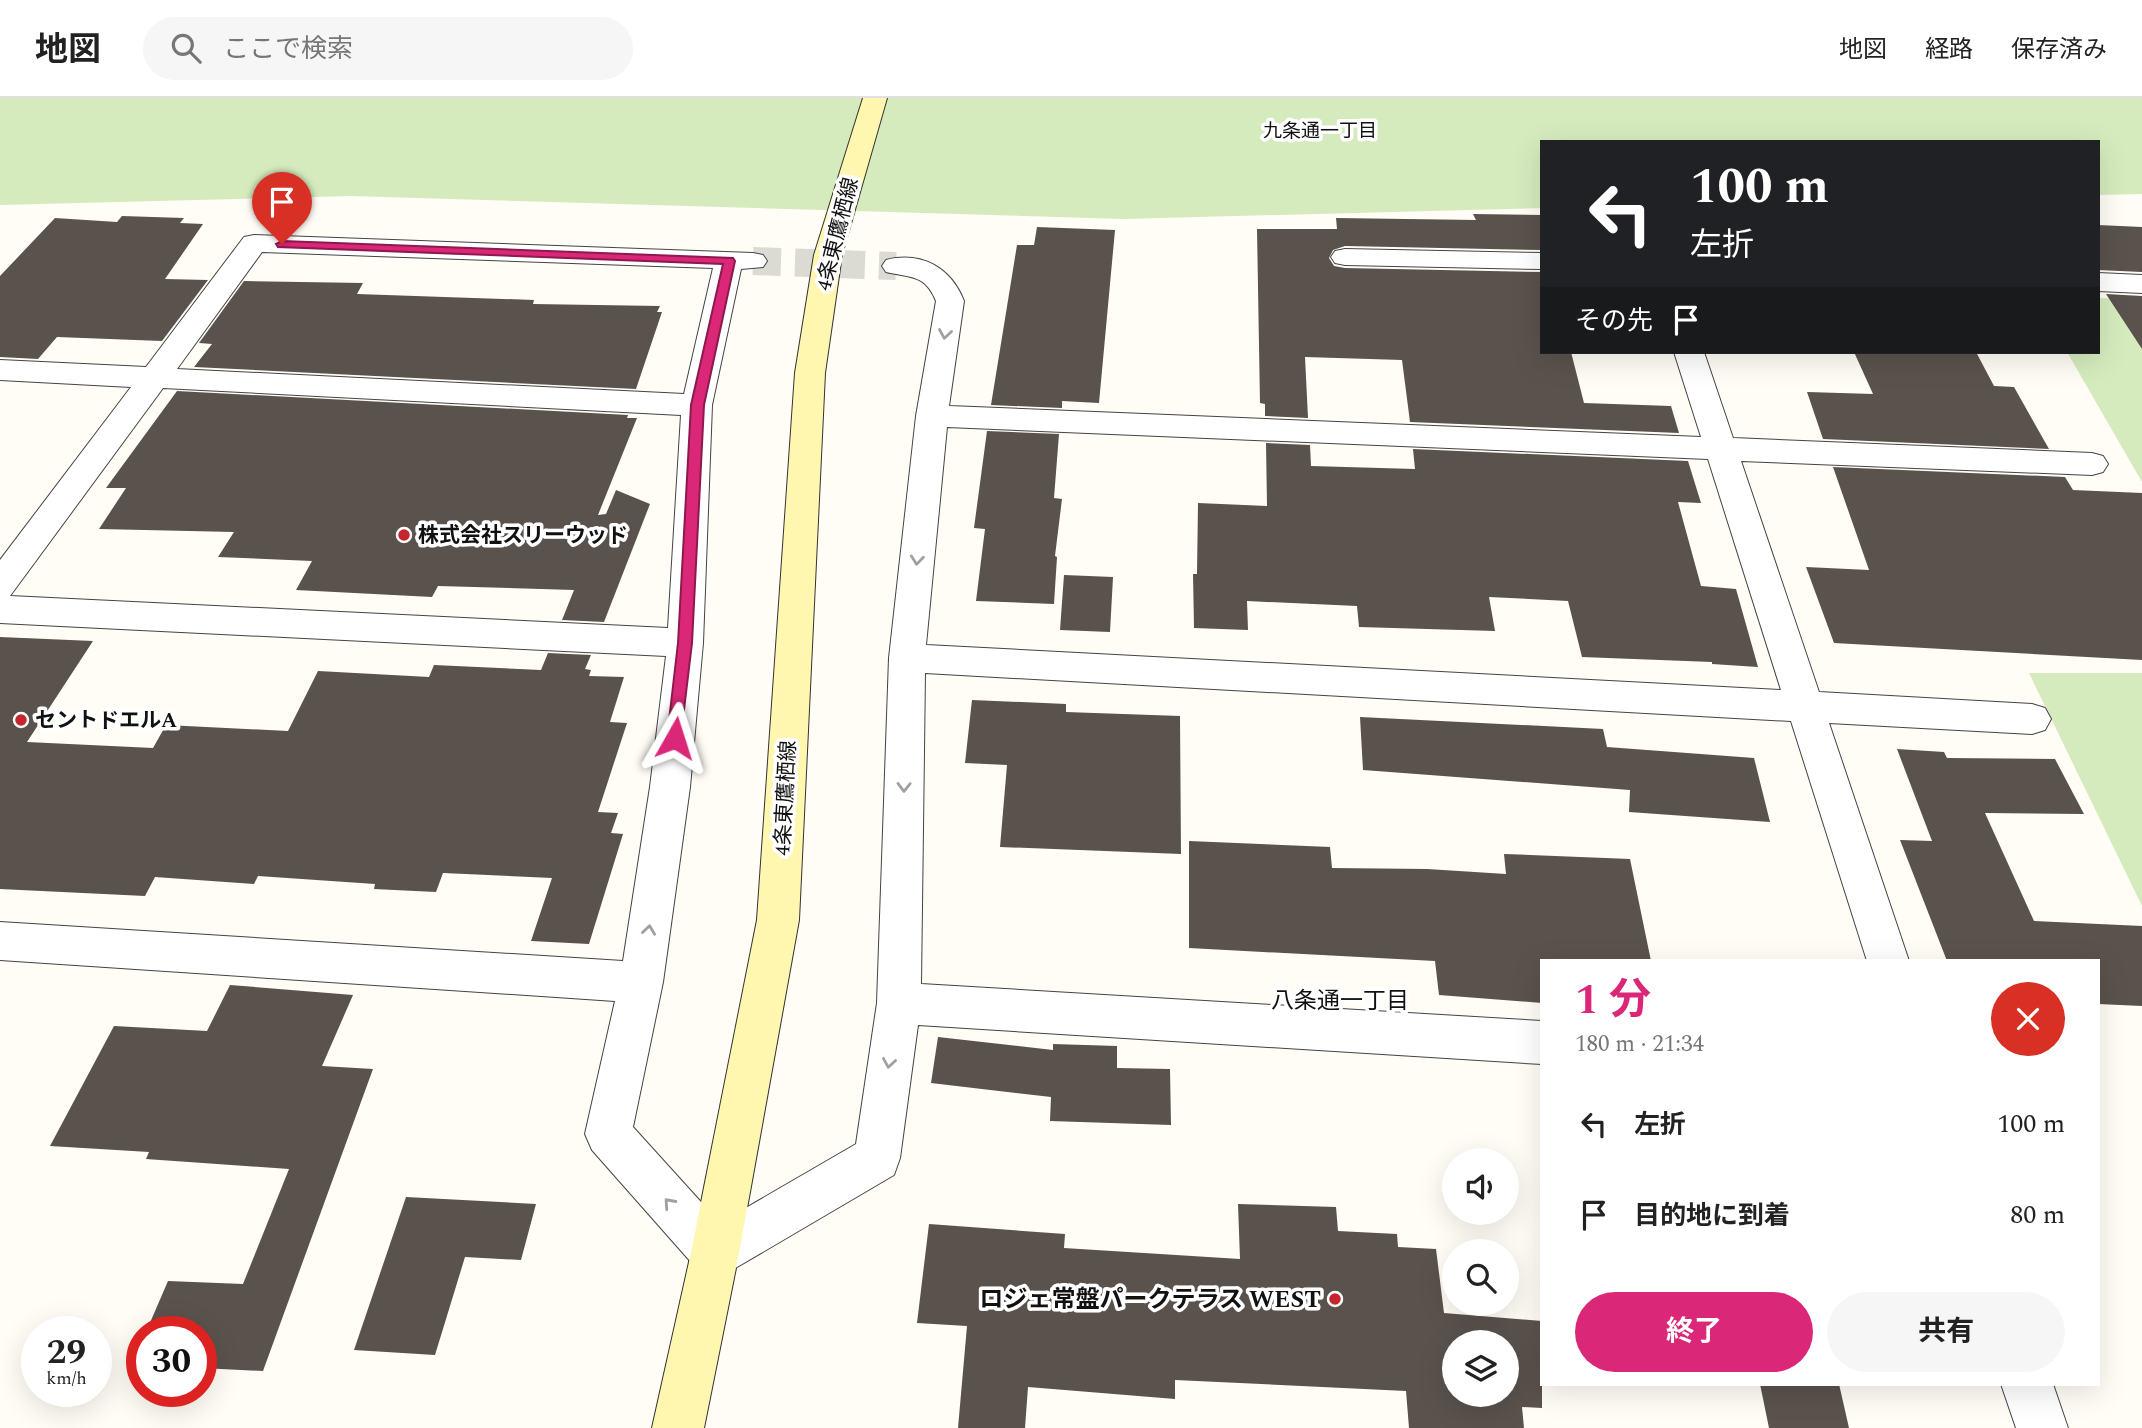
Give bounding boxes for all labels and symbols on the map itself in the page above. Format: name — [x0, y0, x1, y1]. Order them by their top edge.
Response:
district label: 九条通一丁目 — [1263, 117, 1377, 146]
pin — [252, 172, 312, 244]
street label: 4条東鷹栖線 — [808, 174, 867, 294]
one-way arrow — [938, 329, 953, 340]
place label: 株式会社スリーウッド — [418, 520, 628, 552]
marker: 株式会社スリーウッド — [396, 527, 412, 543]
one-way arrow — [910, 555, 925, 566]
position arrow — [638, 701, 712, 775]
place label: セントドエルA — [35, 705, 177, 737]
marker: セントドエルA — [13, 712, 29, 728]
street label: 4条東鷹栖線 — [767, 740, 805, 857]
one-way arrow — [896, 782, 912, 793]
one-way arrow — [641, 924, 656, 935]
district label: 八条通一丁目 — [1271, 984, 1409, 1019]
one-way arrow — [882, 1057, 897, 1069]
one-way arrow — [665, 1198, 678, 1211]
place label: ロジェ常盤パークテラス WEST — [980, 1282, 1321, 1318]
marker: ロジェ常盤パークテラス WEST — [1327, 1291, 1343, 1307]
speed limit sign: 30 — [126, 1316, 217, 1407]

